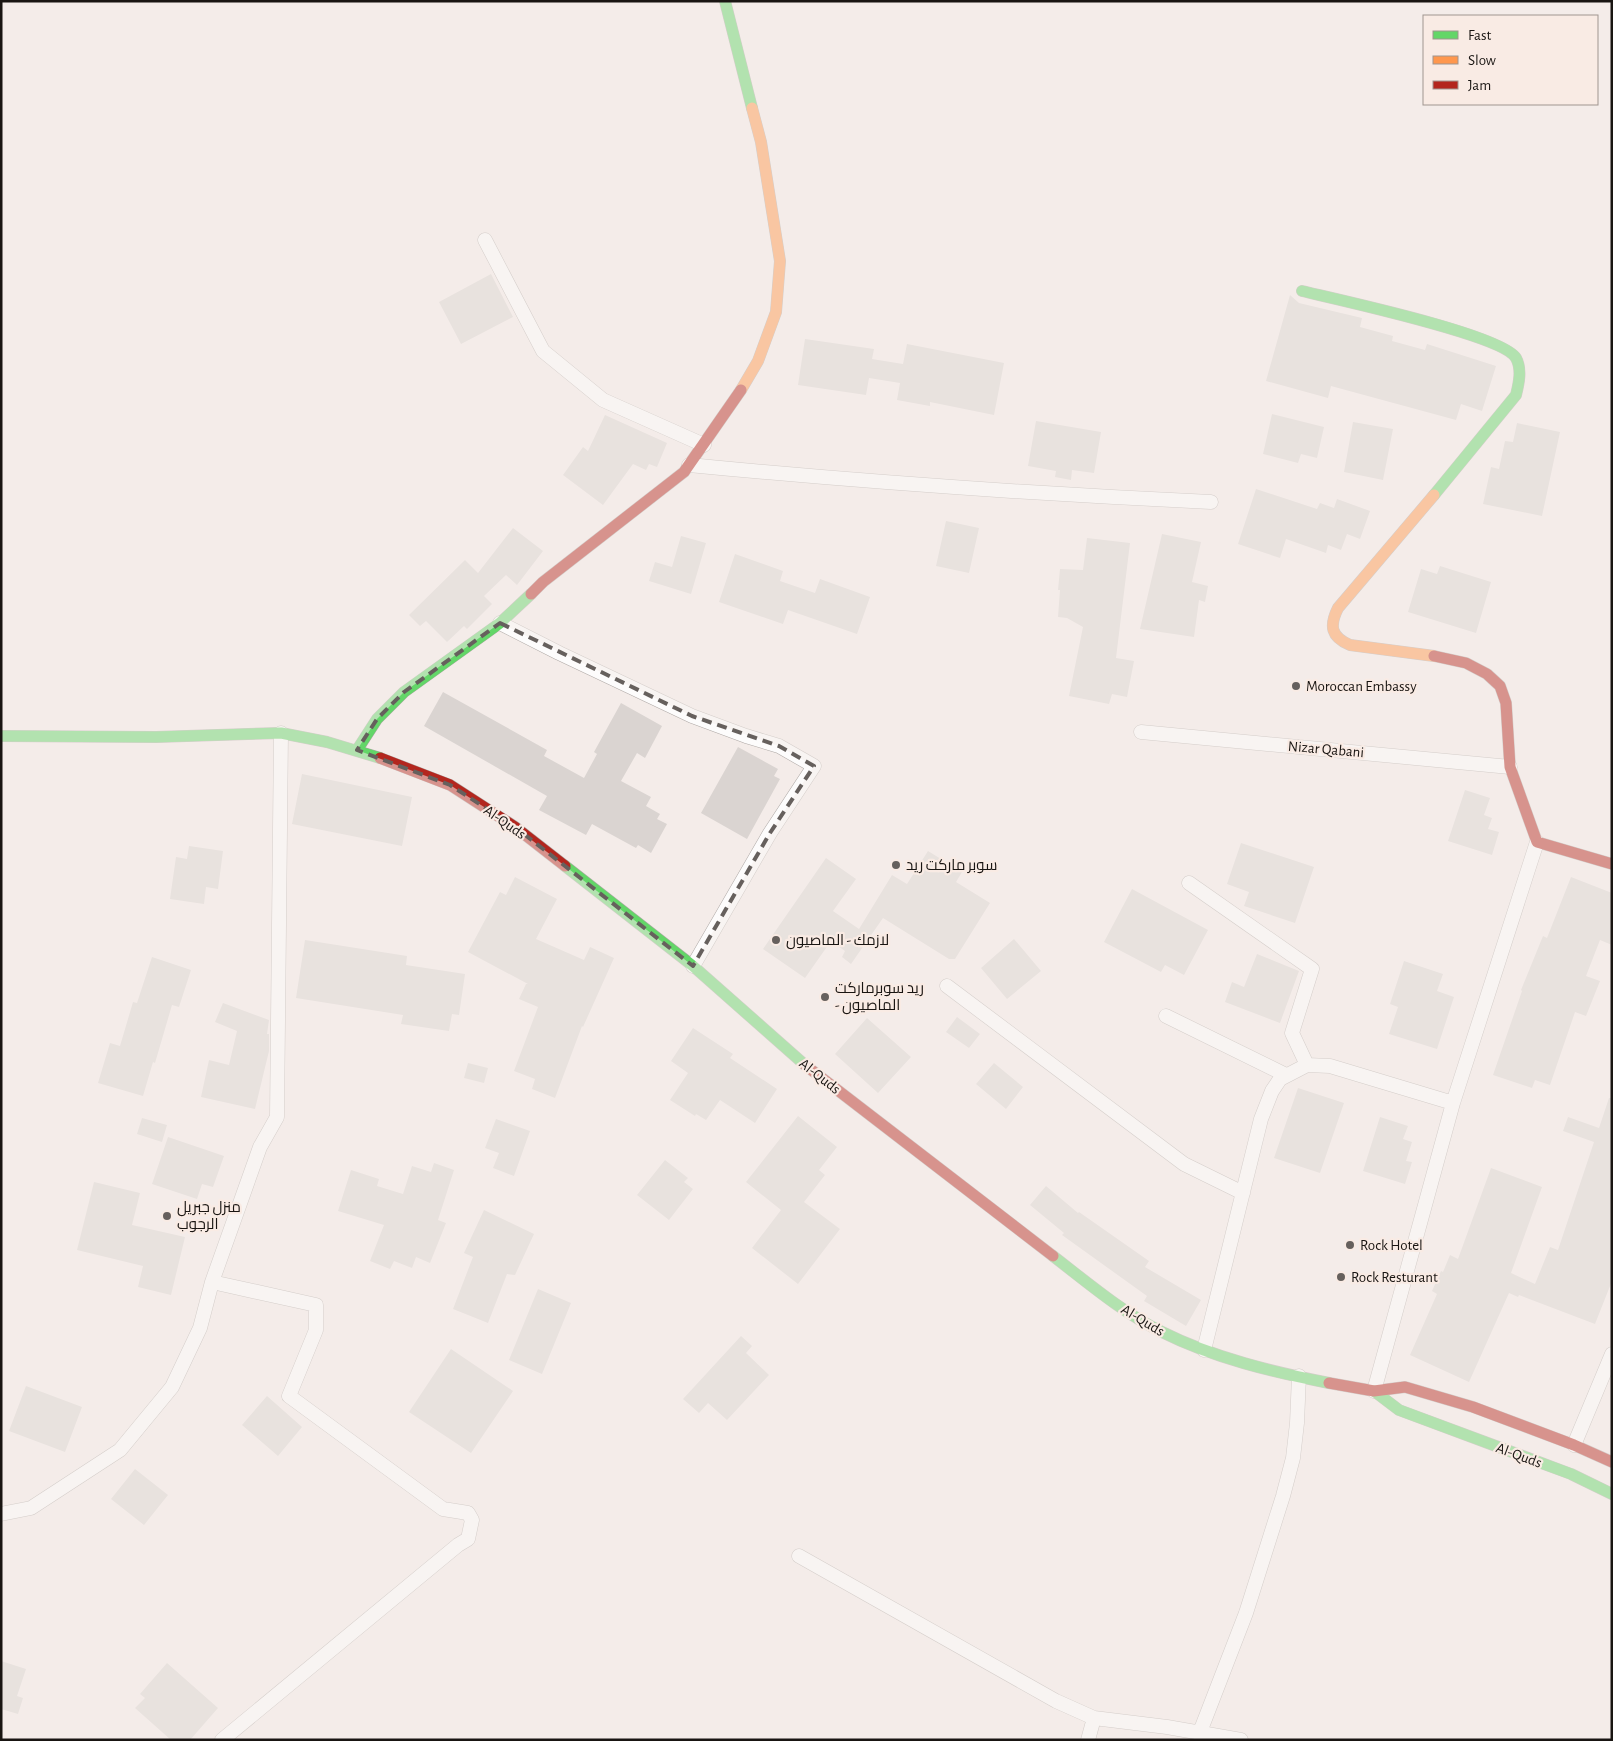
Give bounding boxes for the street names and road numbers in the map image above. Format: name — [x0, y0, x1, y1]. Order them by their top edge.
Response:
street label: Nizar Qabani — [1287, 739, 1365, 760]
street label: Al-Quds — [481, 803, 528, 842]
street label: Al-Quds — [796, 1056, 843, 1097]
street label: Al-Quds — [1119, 1302, 1167, 1339]
street label: Al-Quds — [1494, 1440, 1544, 1471]

